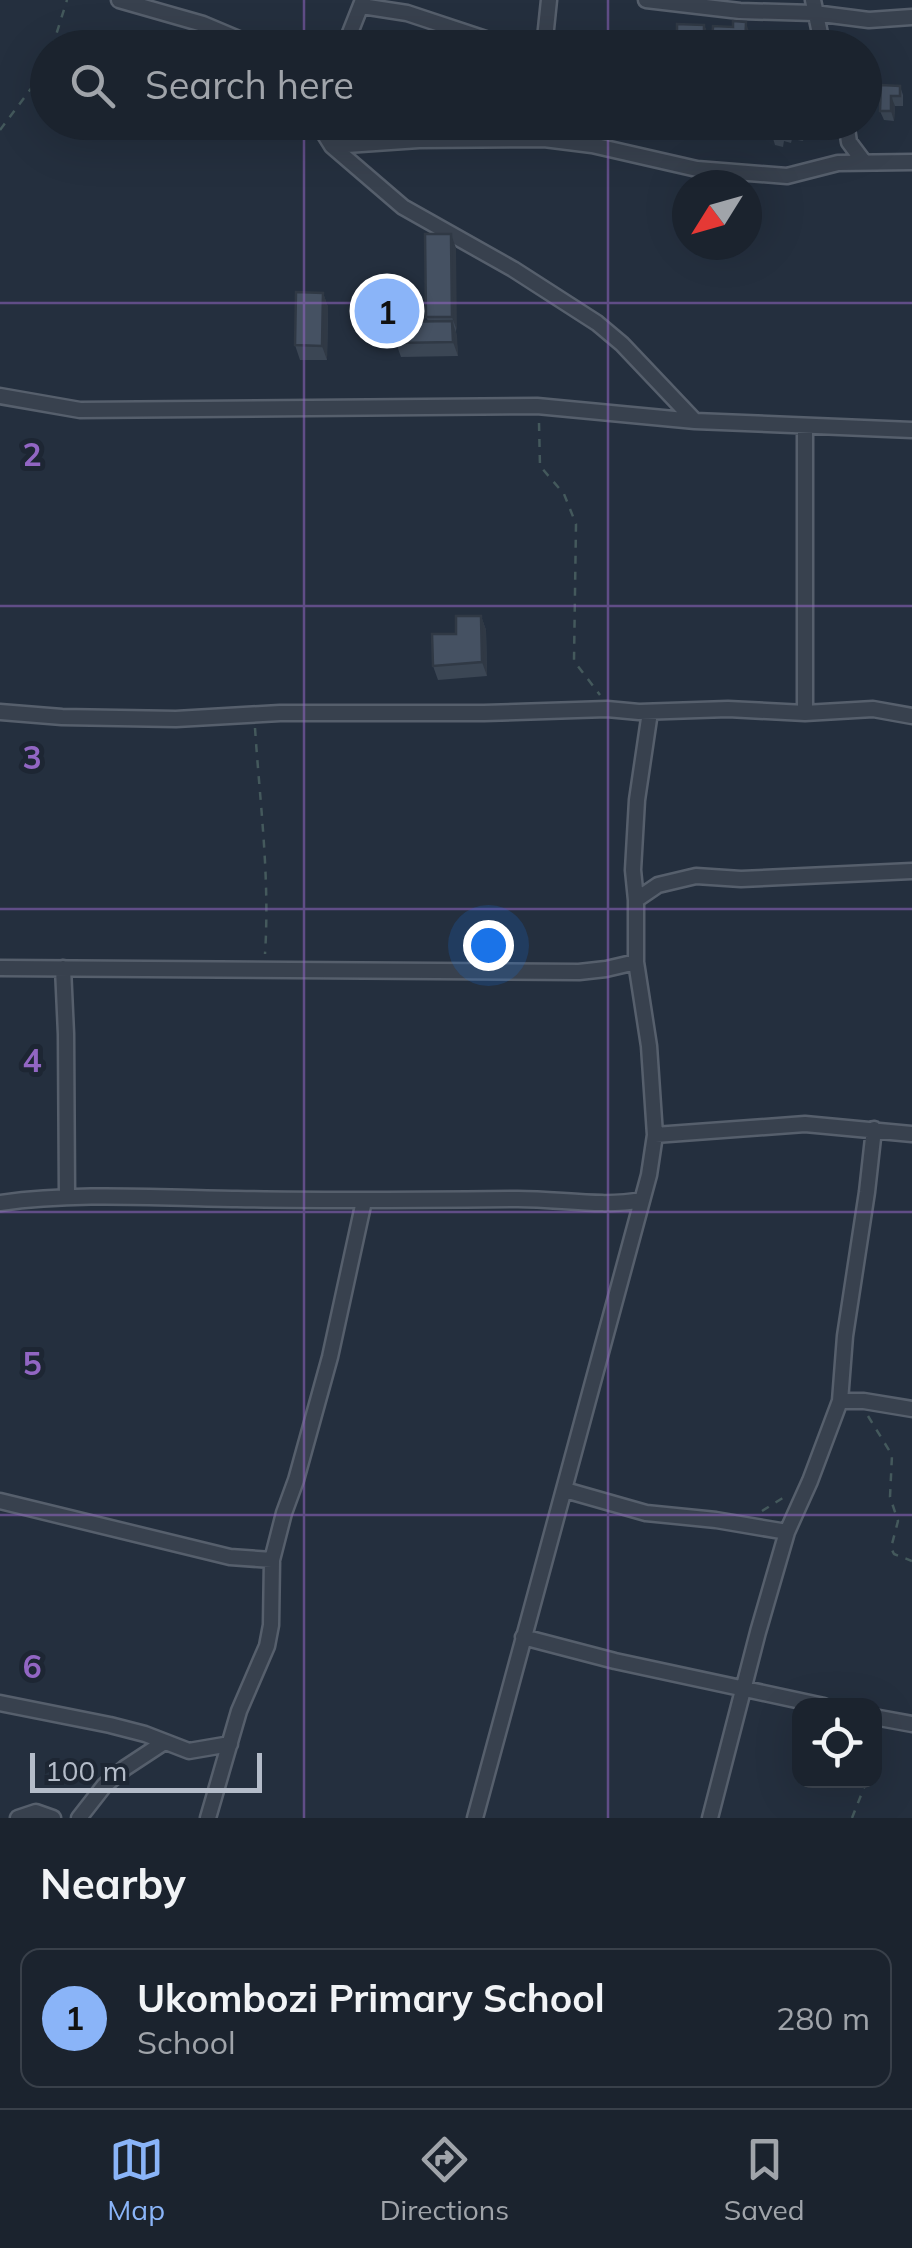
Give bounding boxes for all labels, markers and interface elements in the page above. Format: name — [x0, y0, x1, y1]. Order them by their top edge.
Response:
search box — [30, 30, 882, 140]
icon: search — [65, 58, 120, 113]
text: Search here — [145, 61, 354, 109]
north arrow — [672, 170, 762, 260]
pin: 1 — [354, 274, 420, 348]
text: 2 — [22, 434, 42, 474]
text: 3 — [22, 737, 42, 777]
your location — [463, 920, 514, 971]
text: 4 — [22, 1040, 42, 1080]
text: 5 — [22, 1343, 42, 1383]
text: 6 — [22, 1646, 42, 1686]
map controls — [792, 1698, 882, 1788]
button: locate — [792, 1698, 882, 1788]
scale bar — [30, 1748, 262, 1792]
text: 100 m — [45, 1753, 127, 1788]
text: Nearby — [40, 1857, 186, 1910]
text: Ukombozi Primary School — [137, 1974, 605, 2022]
text: 1 — [65, 1998, 84, 2038]
text: 280 m — [776, 1998, 870, 2038]
text: School — [137, 2022, 236, 2062]
tab: Map — [107, 2132, 165, 2227]
tab: Directions — [380, 2132, 509, 2227]
tab: Saved — [724, 2132, 805, 2227]

